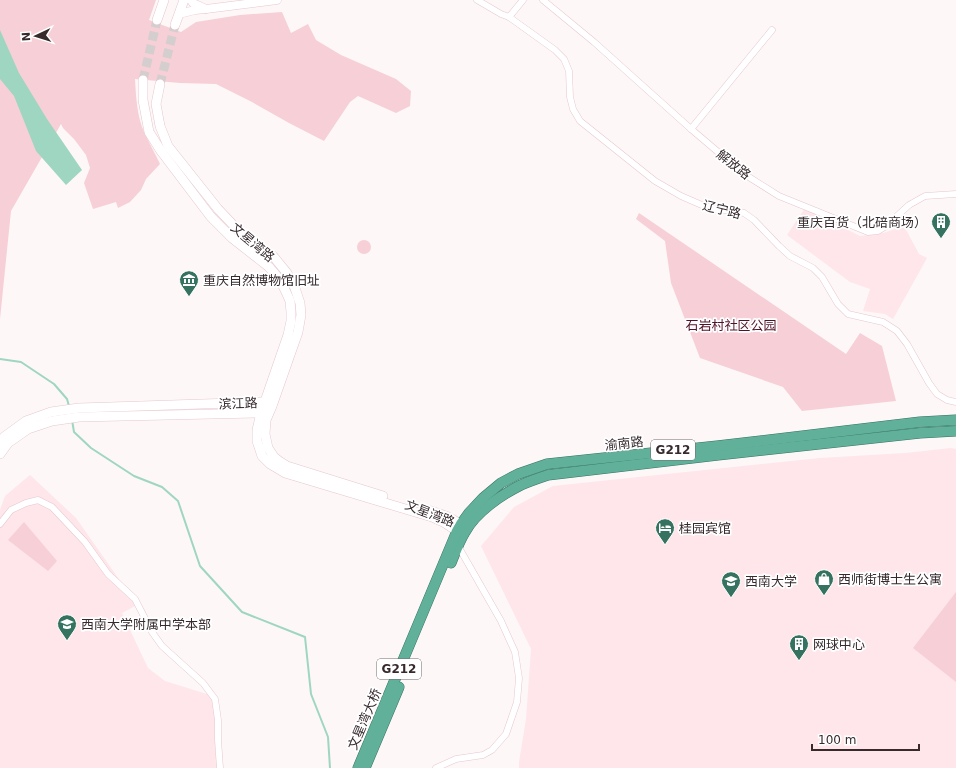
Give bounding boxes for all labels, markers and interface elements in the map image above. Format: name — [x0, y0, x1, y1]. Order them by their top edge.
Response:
north arrow — [16, 16, 56, 56]
text: N — [20, 32, 33, 42]
street label: 解放路 — [714, 146, 754, 182]
street label: 辽宁路 — [701, 197, 743, 221]
building icon: 重庆百货（北碚商场） — [930, 211, 952, 239]
place label: 重庆百货（北碚商场） — [797, 215, 927, 230]
street label: 文星湾路 — [228, 220, 277, 265]
museum icon: 重庆自然博物馆旧址 — [178, 269, 200, 297]
place label: 重庆自然博物馆旧址 — [203, 273, 320, 288]
park label: 石岩村社区公园 — [685, 318, 777, 333]
street label: 滨江路 — [218, 395, 258, 412]
street label: 渝南路 — [604, 434, 644, 453]
road number: G212 — [651, 440, 695, 460]
street label: 文星湾路 — [403, 497, 457, 530]
hotel icon: 桂园宾馆 — [654, 517, 676, 545]
place label: 桂园宾馆 — [679, 521, 731, 536]
shop icon: 西师街博士生公寓 — [813, 568, 835, 596]
school or university icon: 西南大学 — [720, 570, 742, 598]
place label: 西师街博士生公寓 — [838, 572, 942, 587]
place label: 西南大学 — [745, 574, 797, 589]
school or university icon: 西南大学附属中学本部 — [56, 613, 78, 641]
place label: 西南大学附属中学本部 — [81, 617, 211, 632]
building icon: 网球中心 — [788, 633, 810, 661]
place label: 网球中心 — [813, 637, 865, 652]
road number: G212 — [377, 659, 421, 679]
street label: 文星湾大桥 — [345, 686, 384, 752]
scale bar — [812, 726, 919, 752]
text: 100 m — [818, 733, 856, 747]

